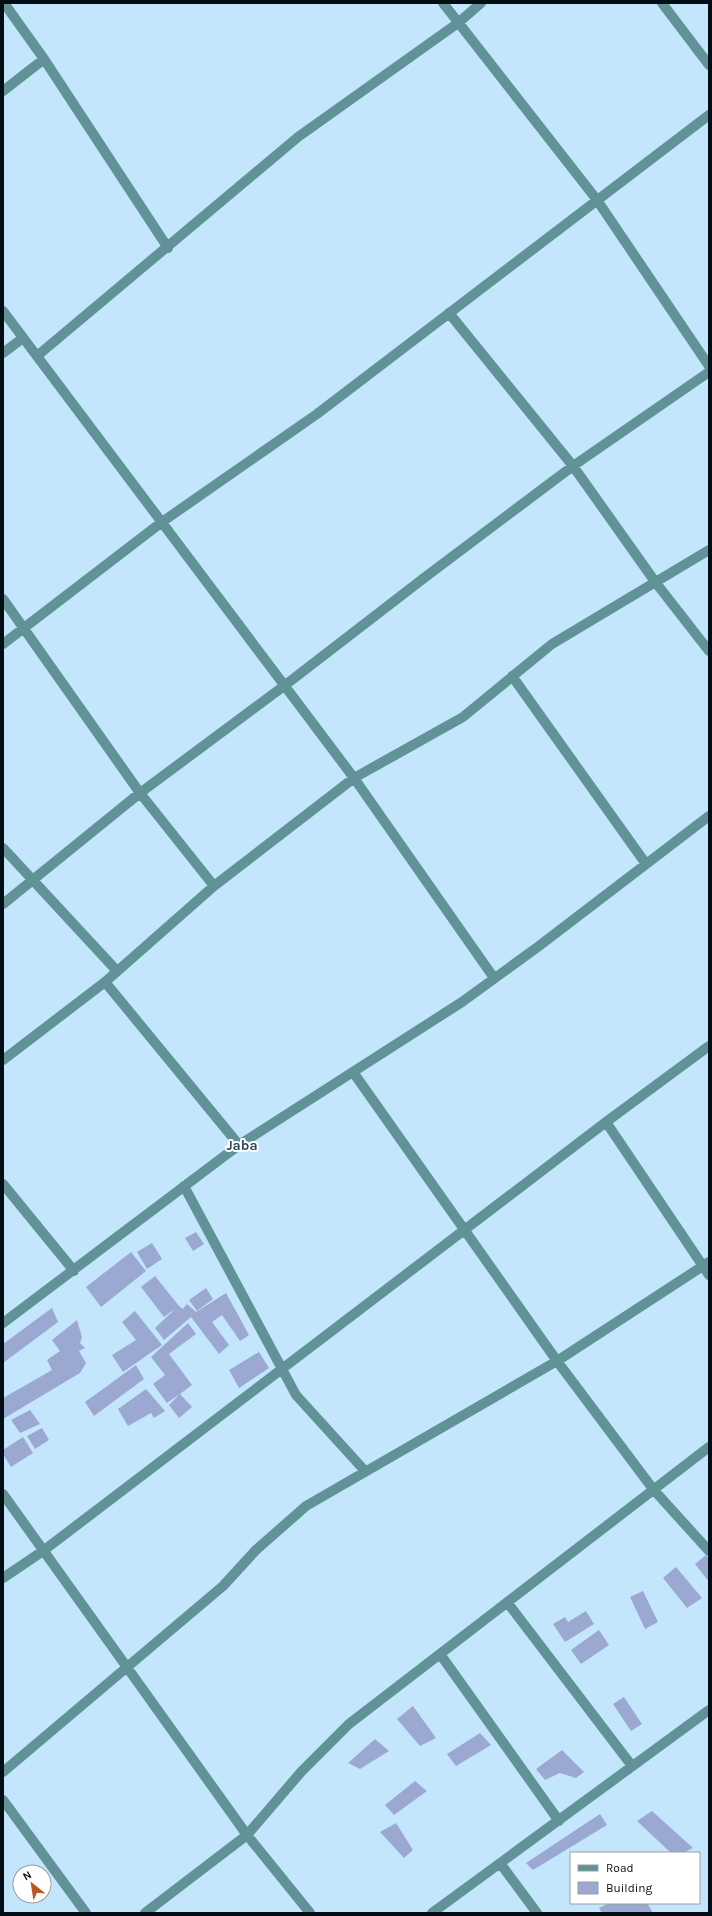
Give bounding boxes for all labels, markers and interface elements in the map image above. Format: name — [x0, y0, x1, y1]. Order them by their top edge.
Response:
district label: Jaba — [226, 1137, 258, 1154]
legend — [570, 1852, 700, 1904]
text: Road — [606, 1861, 634, 1875]
north arrow — [12, 1864, 52, 1904]
text: N — [21, 1868, 34, 1883]
text: Building — [606, 1881, 653, 1895]

